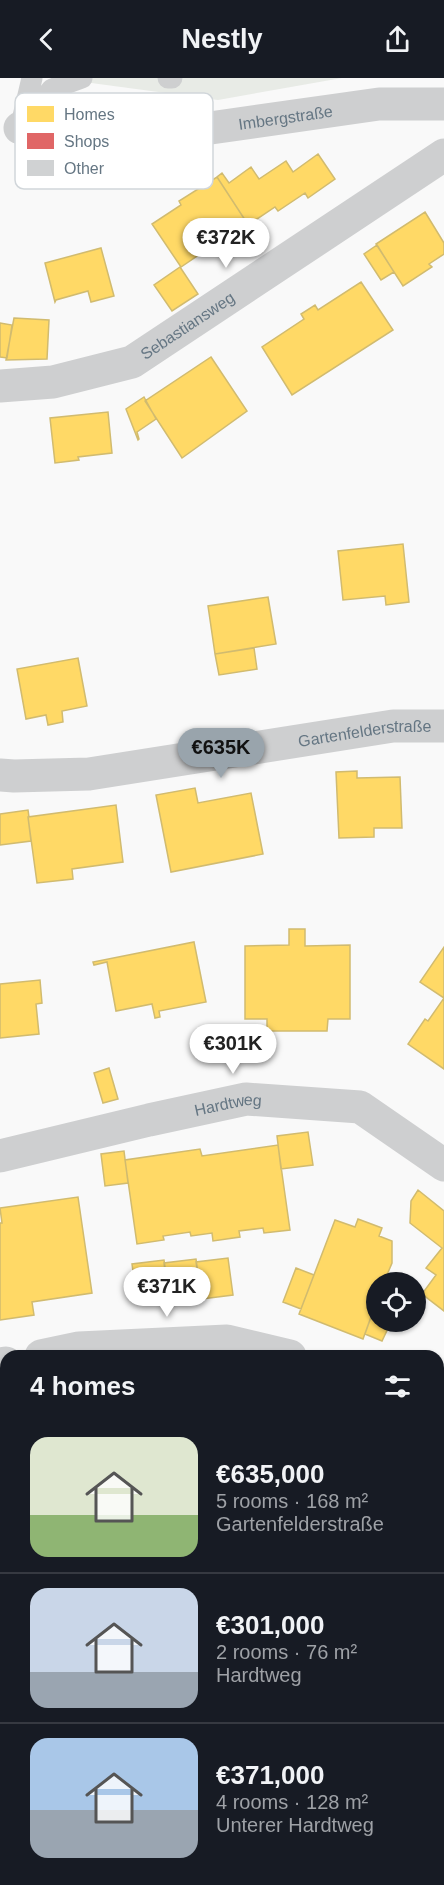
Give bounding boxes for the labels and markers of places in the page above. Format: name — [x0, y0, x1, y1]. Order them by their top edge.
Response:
pin: €372K — [184, 218, 268, 269]
pin: €635K — [179, 728, 263, 779]
pin: €301K — [191, 1024, 275, 1075]
pin: €371K — [125, 1267, 209, 1318]

